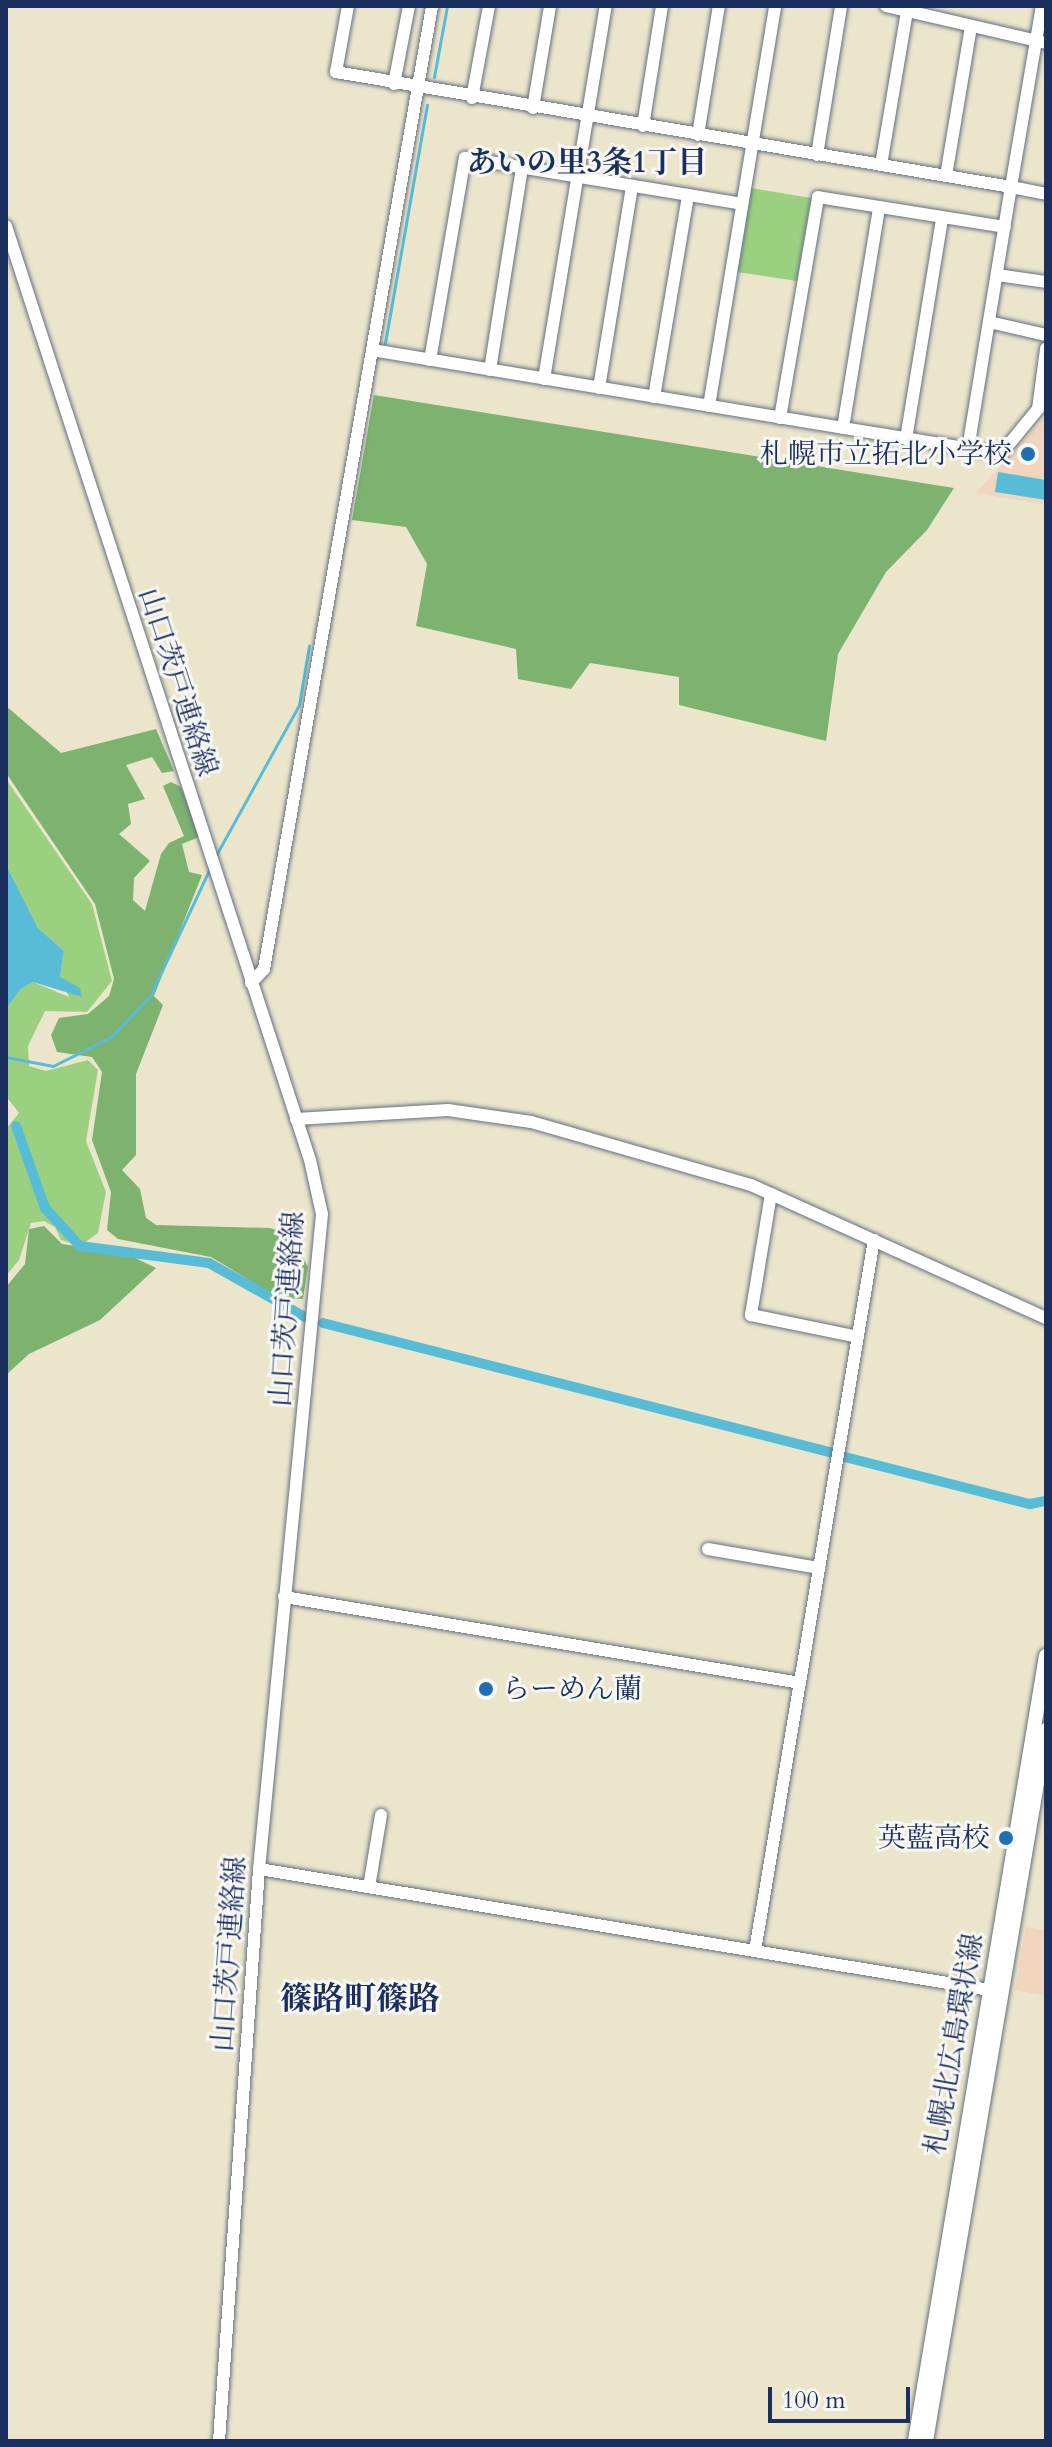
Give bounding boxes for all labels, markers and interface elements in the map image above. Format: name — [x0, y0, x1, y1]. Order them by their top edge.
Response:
district label: あいの里3条1丁目 — [467, 145, 707, 181]
place label: 札幌市立拓北小学校 — [760, 437, 1012, 471]
marker: 札幌市立拓北小学校 — [1019, 445, 1037, 463]
street label: 山口茨戸連絡線 — [132, 584, 224, 780]
street label: 山口茨戸連絡線 — [263, 1210, 311, 1408]
place label: らーめん蘭 — [502, 1672, 642, 1706]
marker: らーめん蘭 — [477, 1680, 495, 1698]
place label: 英藍高校 — [878, 1821, 990, 1855]
marker: 英藍高校 — [997, 1829, 1015, 1847]
street label: 山口茨戸連絡線 — [205, 1855, 253, 2053]
street label: 札幌北広島環状線 — [918, 1931, 990, 2157]
district label: 篠路町篠路 — [280, 1980, 440, 2018]
scale bar — [772, 2371, 914, 2421]
text: 100 m — [782, 2384, 846, 2417]

